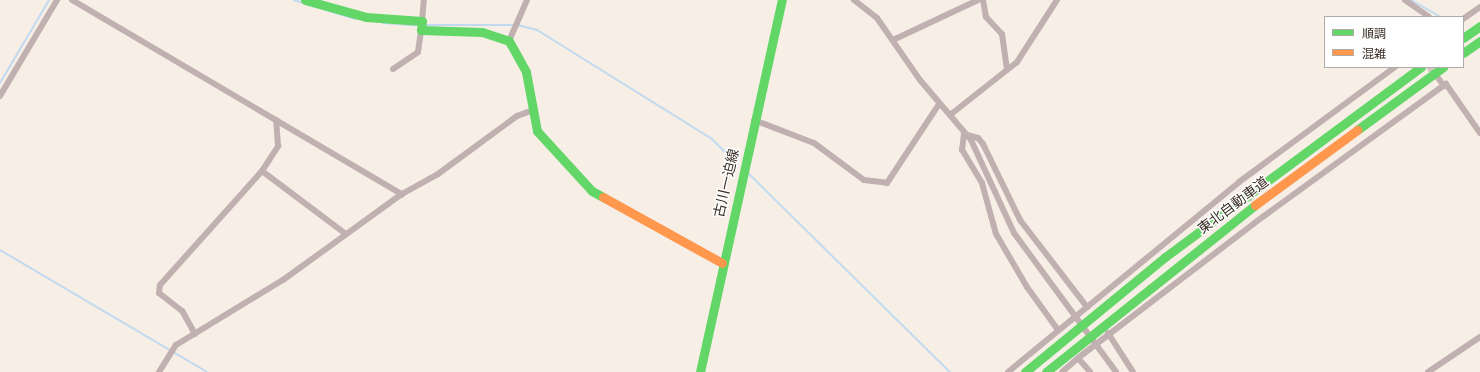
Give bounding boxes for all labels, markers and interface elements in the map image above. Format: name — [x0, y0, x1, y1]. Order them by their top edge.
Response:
legend — [1324, 16, 1464, 68]
text: 順調 — [1362, 26, 1386, 41]
text: 混雑 — [1362, 46, 1386, 61]
street label: 古川一迫線 — [710, 147, 742, 219]
street label: 東北自動車道 — [1194, 173, 1272, 237]

